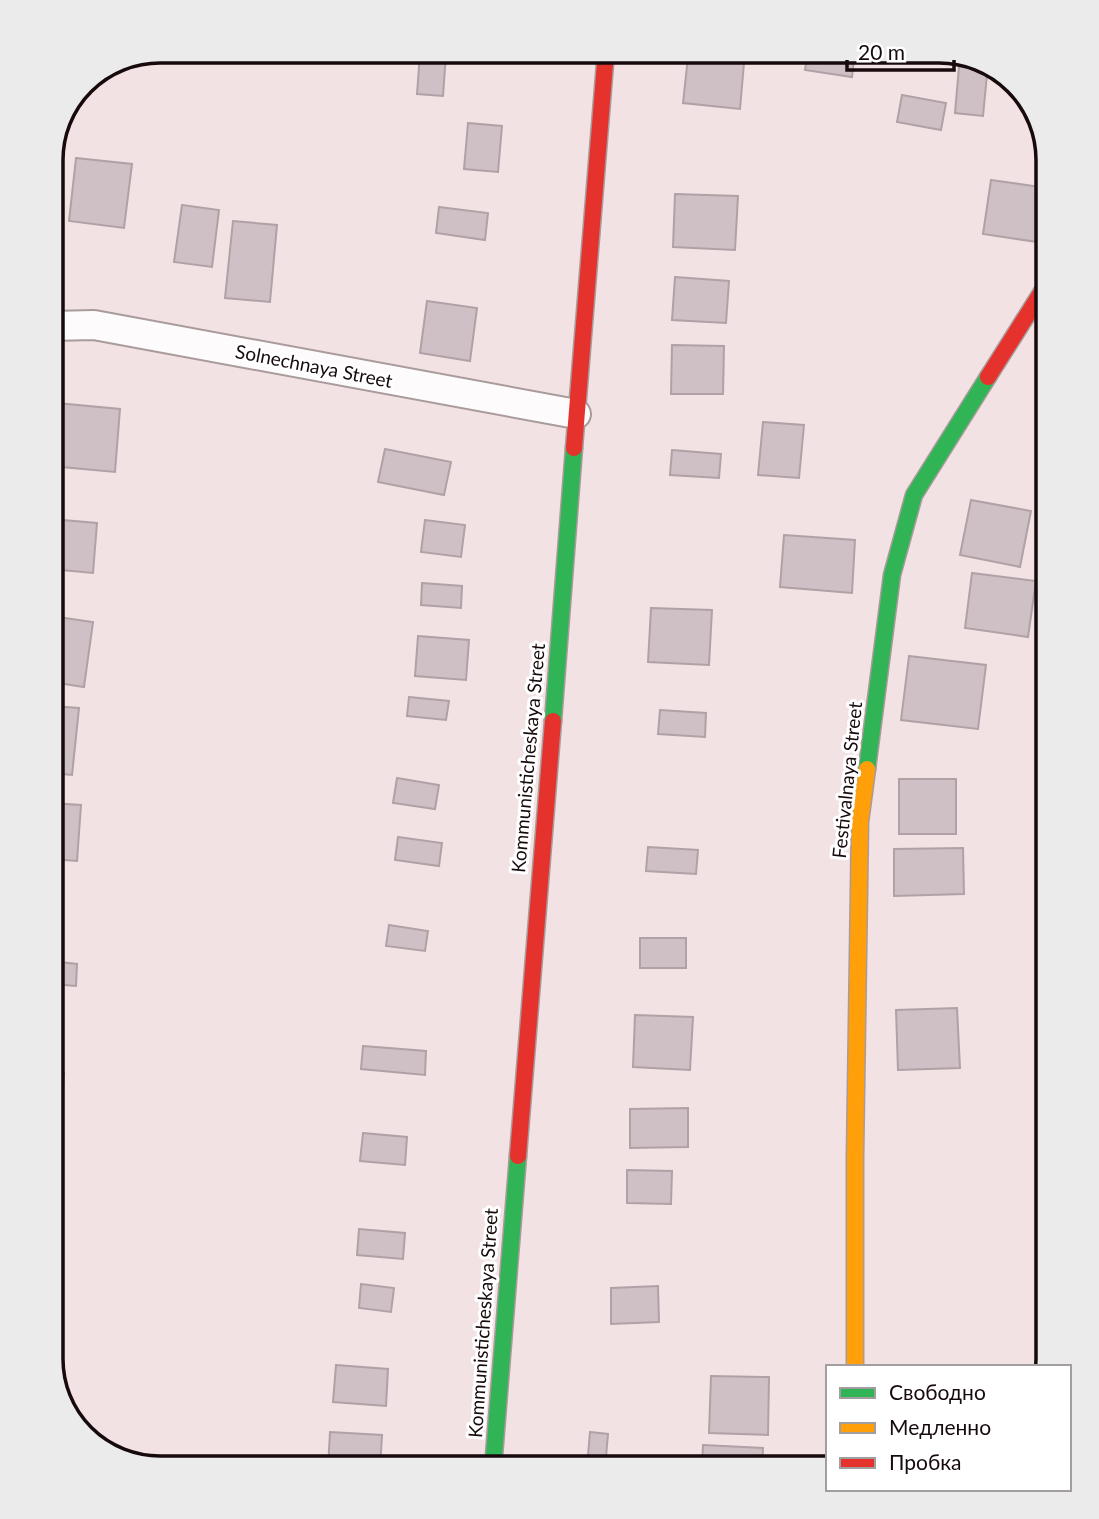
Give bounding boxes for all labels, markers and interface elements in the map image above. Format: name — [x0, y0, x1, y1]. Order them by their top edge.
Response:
scale bar — [847, 28, 954, 72]
text: 20 m — [858, 39, 905, 64]
street label: Solnechnaya Street — [234, 339, 395, 392]
street label: Kommunisticheskaya Street — [506, 642, 549, 874]
street label: Festivalnaya Street — [827, 700, 866, 859]
street label: Kommunisticheskaya Street — [463, 1207, 502, 1439]
legend — [826, 1365, 1071, 1491]
text: Свободно — [889, 1379, 986, 1404]
text: Медленно — [889, 1414, 991, 1439]
text: Пробка — [889, 1449, 962, 1474]

